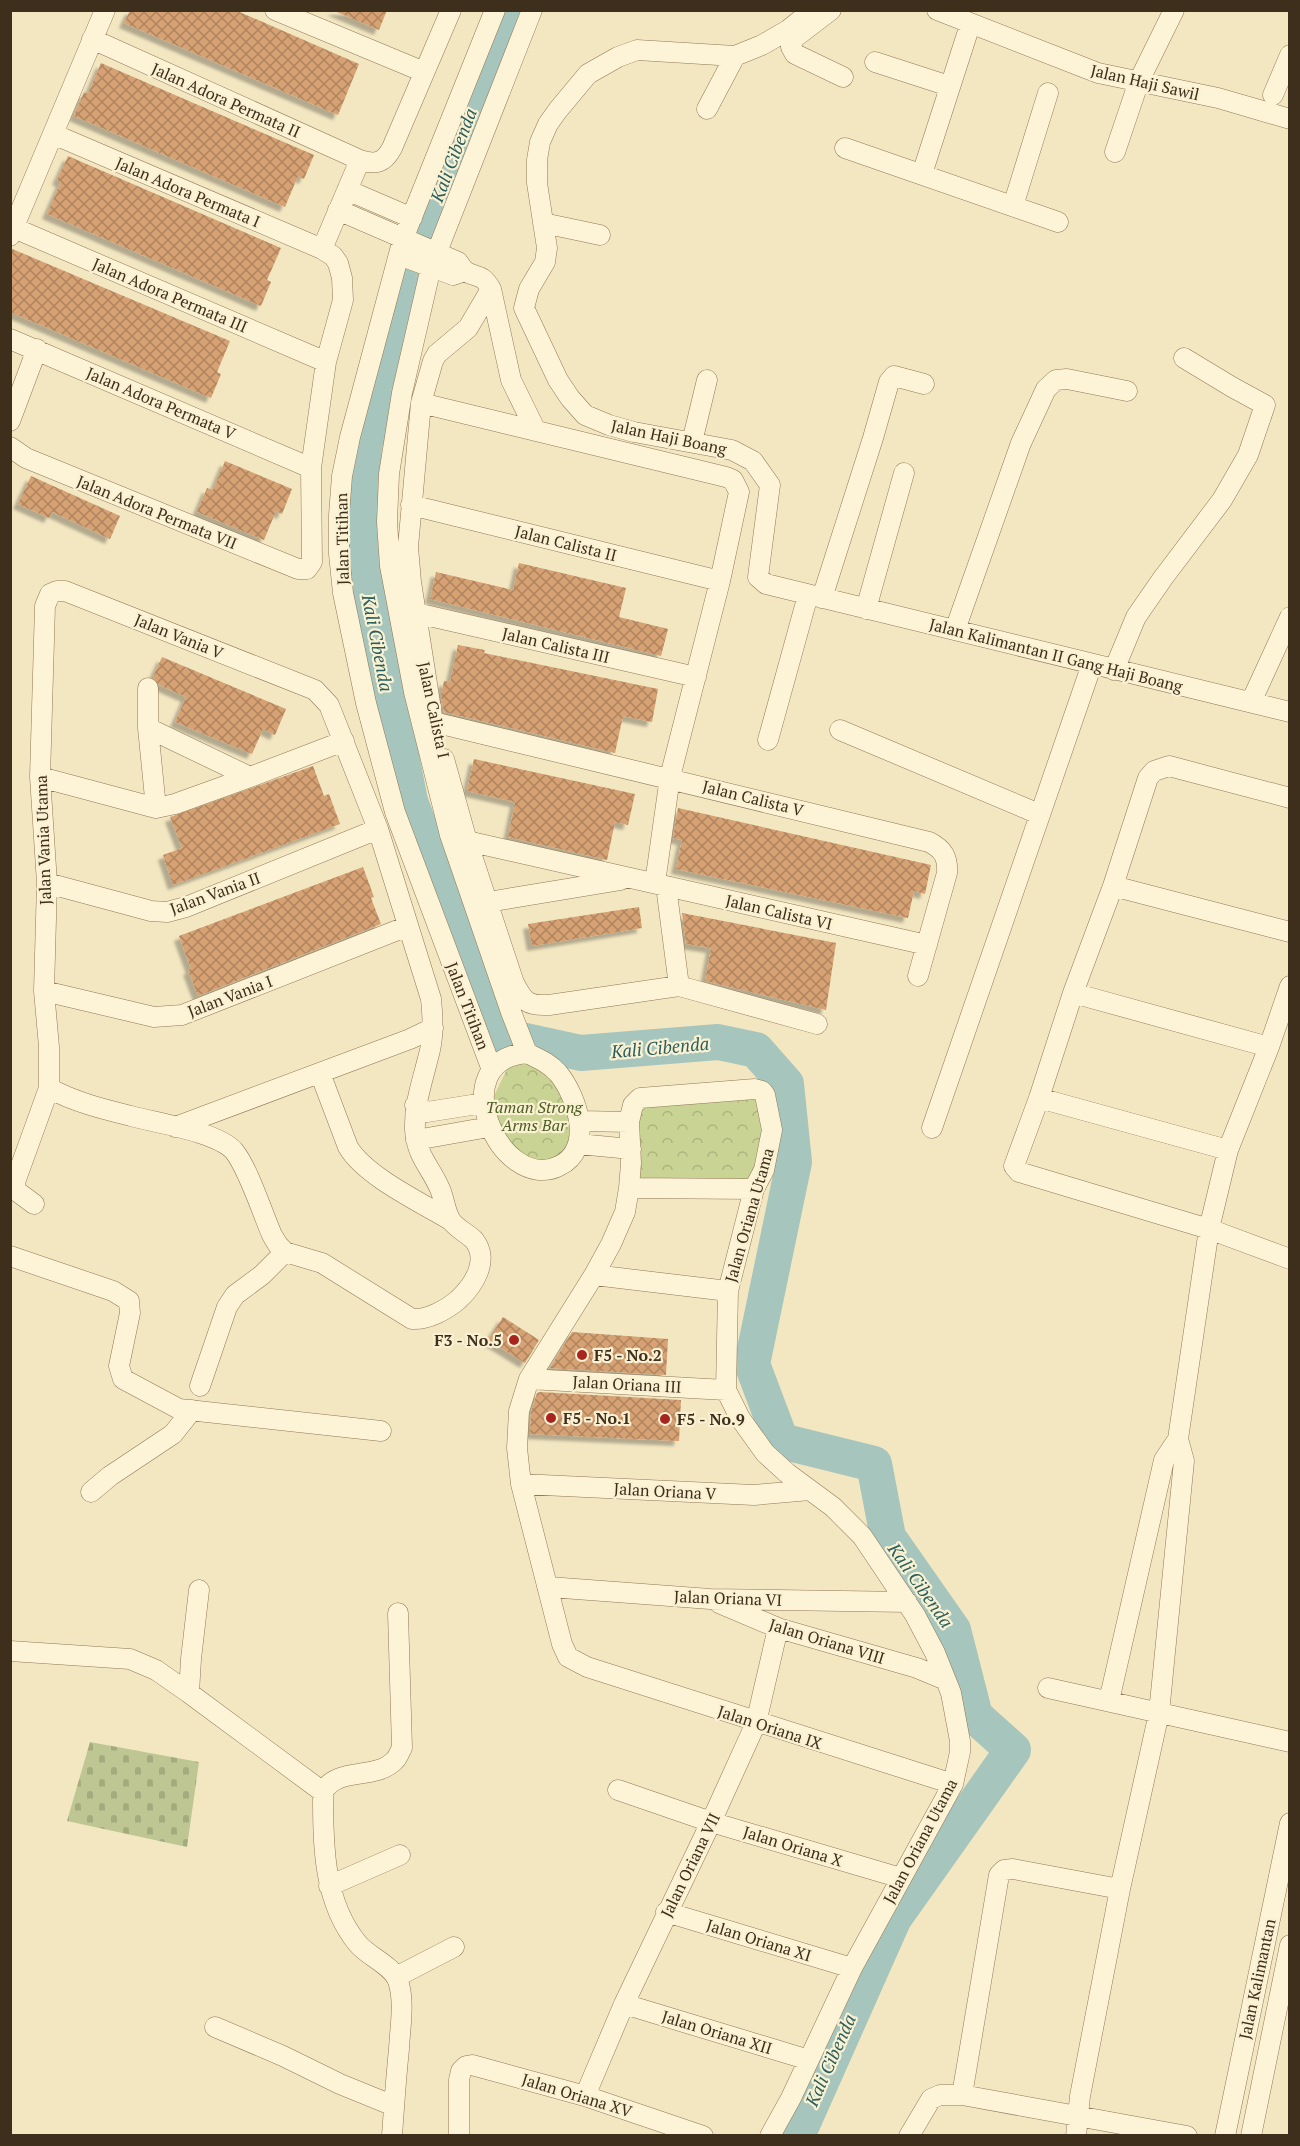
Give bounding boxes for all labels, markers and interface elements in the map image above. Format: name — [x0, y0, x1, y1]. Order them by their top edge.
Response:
street label: Jalan Adora Permata II — [148, 57, 304, 143]
street label: Jalan Haji Sawil — [1089, 59, 1202, 105]
water label: Kali Cibenda — [424, 105, 482, 206]
street label: Jalan Adora Permata I — [112, 152, 264, 232]
street label: Jalan Adora Permata III — [89, 252, 251, 338]
street label: Jalan Adora Permata V — [83, 362, 239, 444]
street label: Jalan Haji Boang — [609, 414, 729, 460]
street label: Jalan Adora Permata VII — [74, 470, 240, 554]
street label: Jalan Titihan — [330, 492, 354, 585]
street label: Jalan Calista II — [513, 520, 619, 566]
water label: Kali Cibenda — [357, 591, 399, 694]
street label: Jalan Vania V — [131, 608, 227, 664]
street label: Jalan Kalimantan II Gang Haji Boang — [927, 613, 1186, 697]
street label: Jalan Calista III — [500, 622, 612, 668]
street label: Jalan Calista I — [413, 660, 455, 760]
street label: Jalan Vania Utama — [30, 775, 56, 905]
street label: Jalan Calista V — [700, 775, 806, 821]
street label: Jalan Vania II — [167, 866, 263, 920]
street label: Jalan Calista VI — [724, 889, 834, 935]
street label: Jalan Titihan — [441, 959, 495, 1053]
street label: Jalan Vania I — [185, 970, 275, 1022]
water label: Kali Cibenda — [609, 1031, 710, 1063]
park label: Taman Strong Arms Bar — [486, 1096, 583, 1136]
street label: Jalan Oriana Utama — [719, 1145, 779, 1285]
place label: F3 - No.5 — [434, 1329, 502, 1351]
marker: F3 - No.5 — [507, 1333, 521, 1347]
place label: F5 - No.2 — [594, 1344, 662, 1366]
marker: F5 - No.2 — [575, 1348, 589, 1362]
street label: Jalan Oriana III — [572, 1370, 682, 1398]
place label: F5 - No.1 — [563, 1407, 631, 1429]
place label: F5 - No.9 — [677, 1408, 745, 1430]
marker: F5 - No.1 — [544, 1411, 558, 1425]
marker: F5 - No.9 — [658, 1412, 672, 1426]
street label: Jalan Oriana V — [613, 1477, 717, 1505]
water label: Kali Cibenda — [882, 1537, 959, 1632]
street label: Jalan Oriana VI — [674, 1585, 782, 1611]
street label: Jalan Oriana VIII — [767, 1613, 887, 1669]
street label: Jalan Oriana IX — [715, 1700, 825, 1754]
street label: Jalan Oriana Utama — [878, 1775, 962, 1907]
street label: Jalan Oriana VII — [655, 1809, 725, 1921]
street label: Jalan Oriana X — [741, 1820, 846, 1872]
street label: Jalan Oriana XI — [704, 1914, 814, 1966]
street label: Jalan Kalimantan — [1233, 1916, 1281, 2041]
street label: Jalan Oriana XII — [659, 2005, 775, 2059]
water label: Kali Cibenda — [799, 2010, 861, 2111]
street label: Jalan Oriana XV — [519, 2068, 635, 2122]

